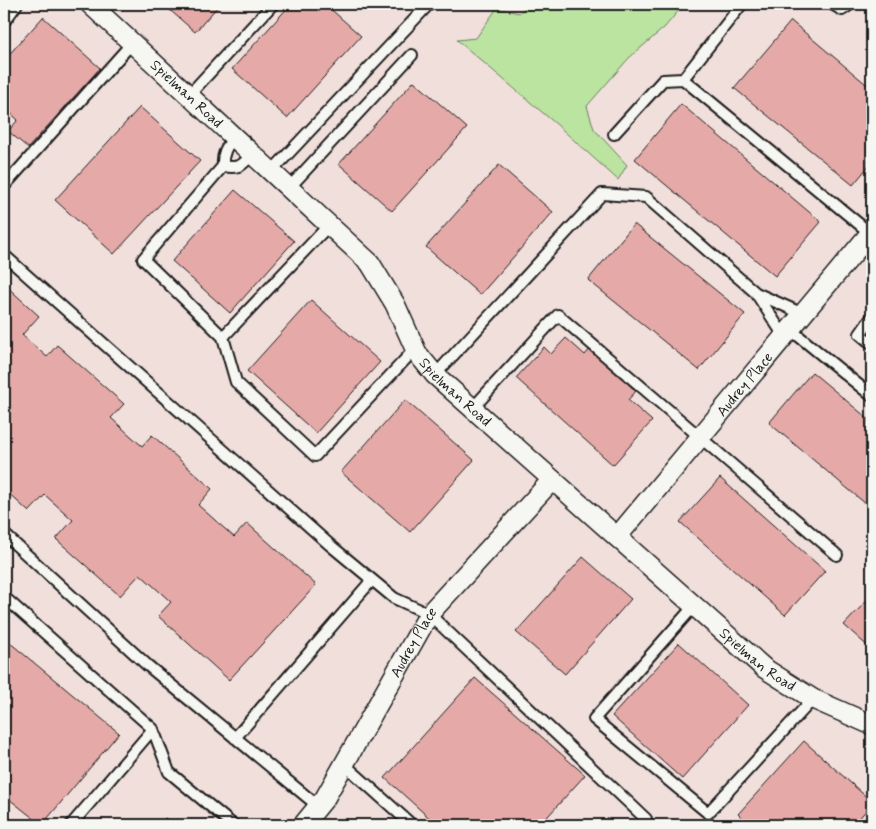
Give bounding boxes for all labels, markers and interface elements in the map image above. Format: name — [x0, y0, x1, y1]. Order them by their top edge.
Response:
street label: Spielman Road — [146, 56, 227, 133]
street label: Audrey Place — [712, 348, 778, 421]
street label: Spielman Road — [414, 354, 495, 432]
street label: Audrey Place — [386, 603, 442, 682]
street label: Spielman Road — [715, 624, 799, 697]

